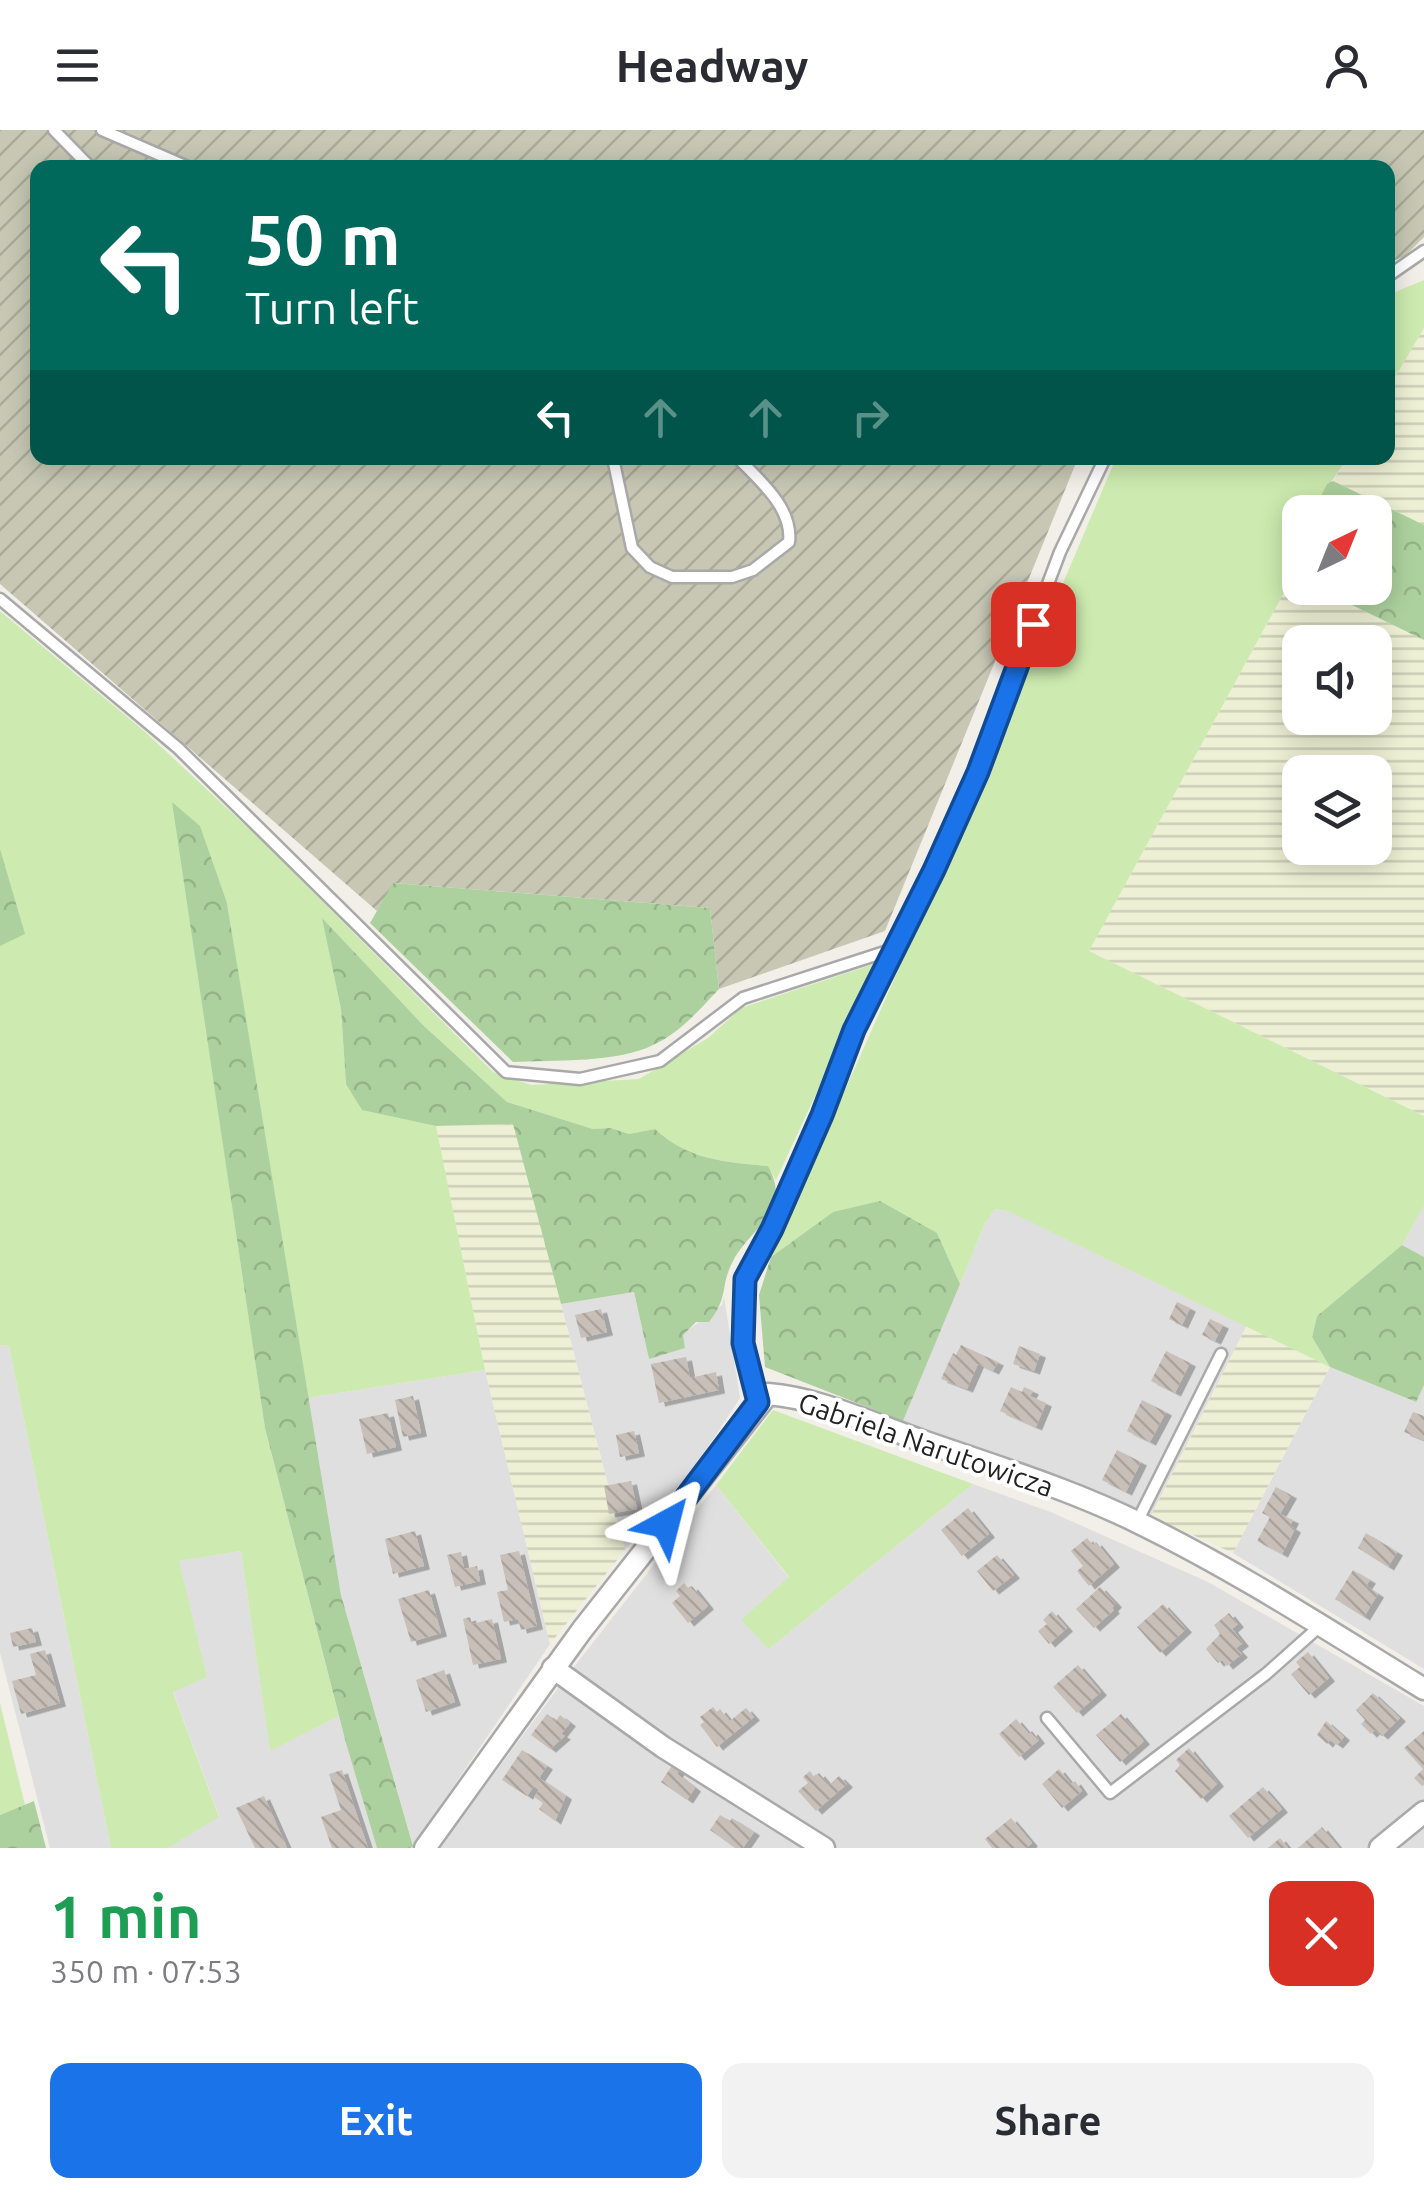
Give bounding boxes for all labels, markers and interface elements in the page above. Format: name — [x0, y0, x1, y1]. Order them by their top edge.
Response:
icon: menu — [50, 38, 105, 93]
icon: person — [1319, 38, 1374, 93]
text: Headway — [616, 40, 808, 91]
icon: left — [80, 200, 210, 330]
text: 50 m — [245, 200, 401, 278]
text: Turn left — [245, 282, 419, 333]
icon: left — [528, 390, 583, 445]
icon: ahead — [633, 390, 688, 445]
icon: ahead — [738, 390, 793, 445]
icon: right — [843, 390, 898, 445]
north arrow — [1282, 495, 1392, 605]
map controls — [1282, 495, 1392, 865]
pin — [991, 582, 1076, 667]
icon: arrive — [1006, 597, 1061, 652]
button: sound — [1282, 625, 1392, 735]
button: layers — [1282, 755, 1392, 865]
street label: Gabriela Narutowicza — [795, 1386, 1057, 1502]
position arrow — [614, 1472, 718, 1576]
button: close — [1269, 1881, 1374, 1986]
text: 1 min — [50, 1882, 202, 1949]
text: 350 m · 07:53 — [50, 1953, 242, 1989]
button: Exit — [50, 2063, 702, 2178]
button: Share — [722, 2063, 1374, 2178]

